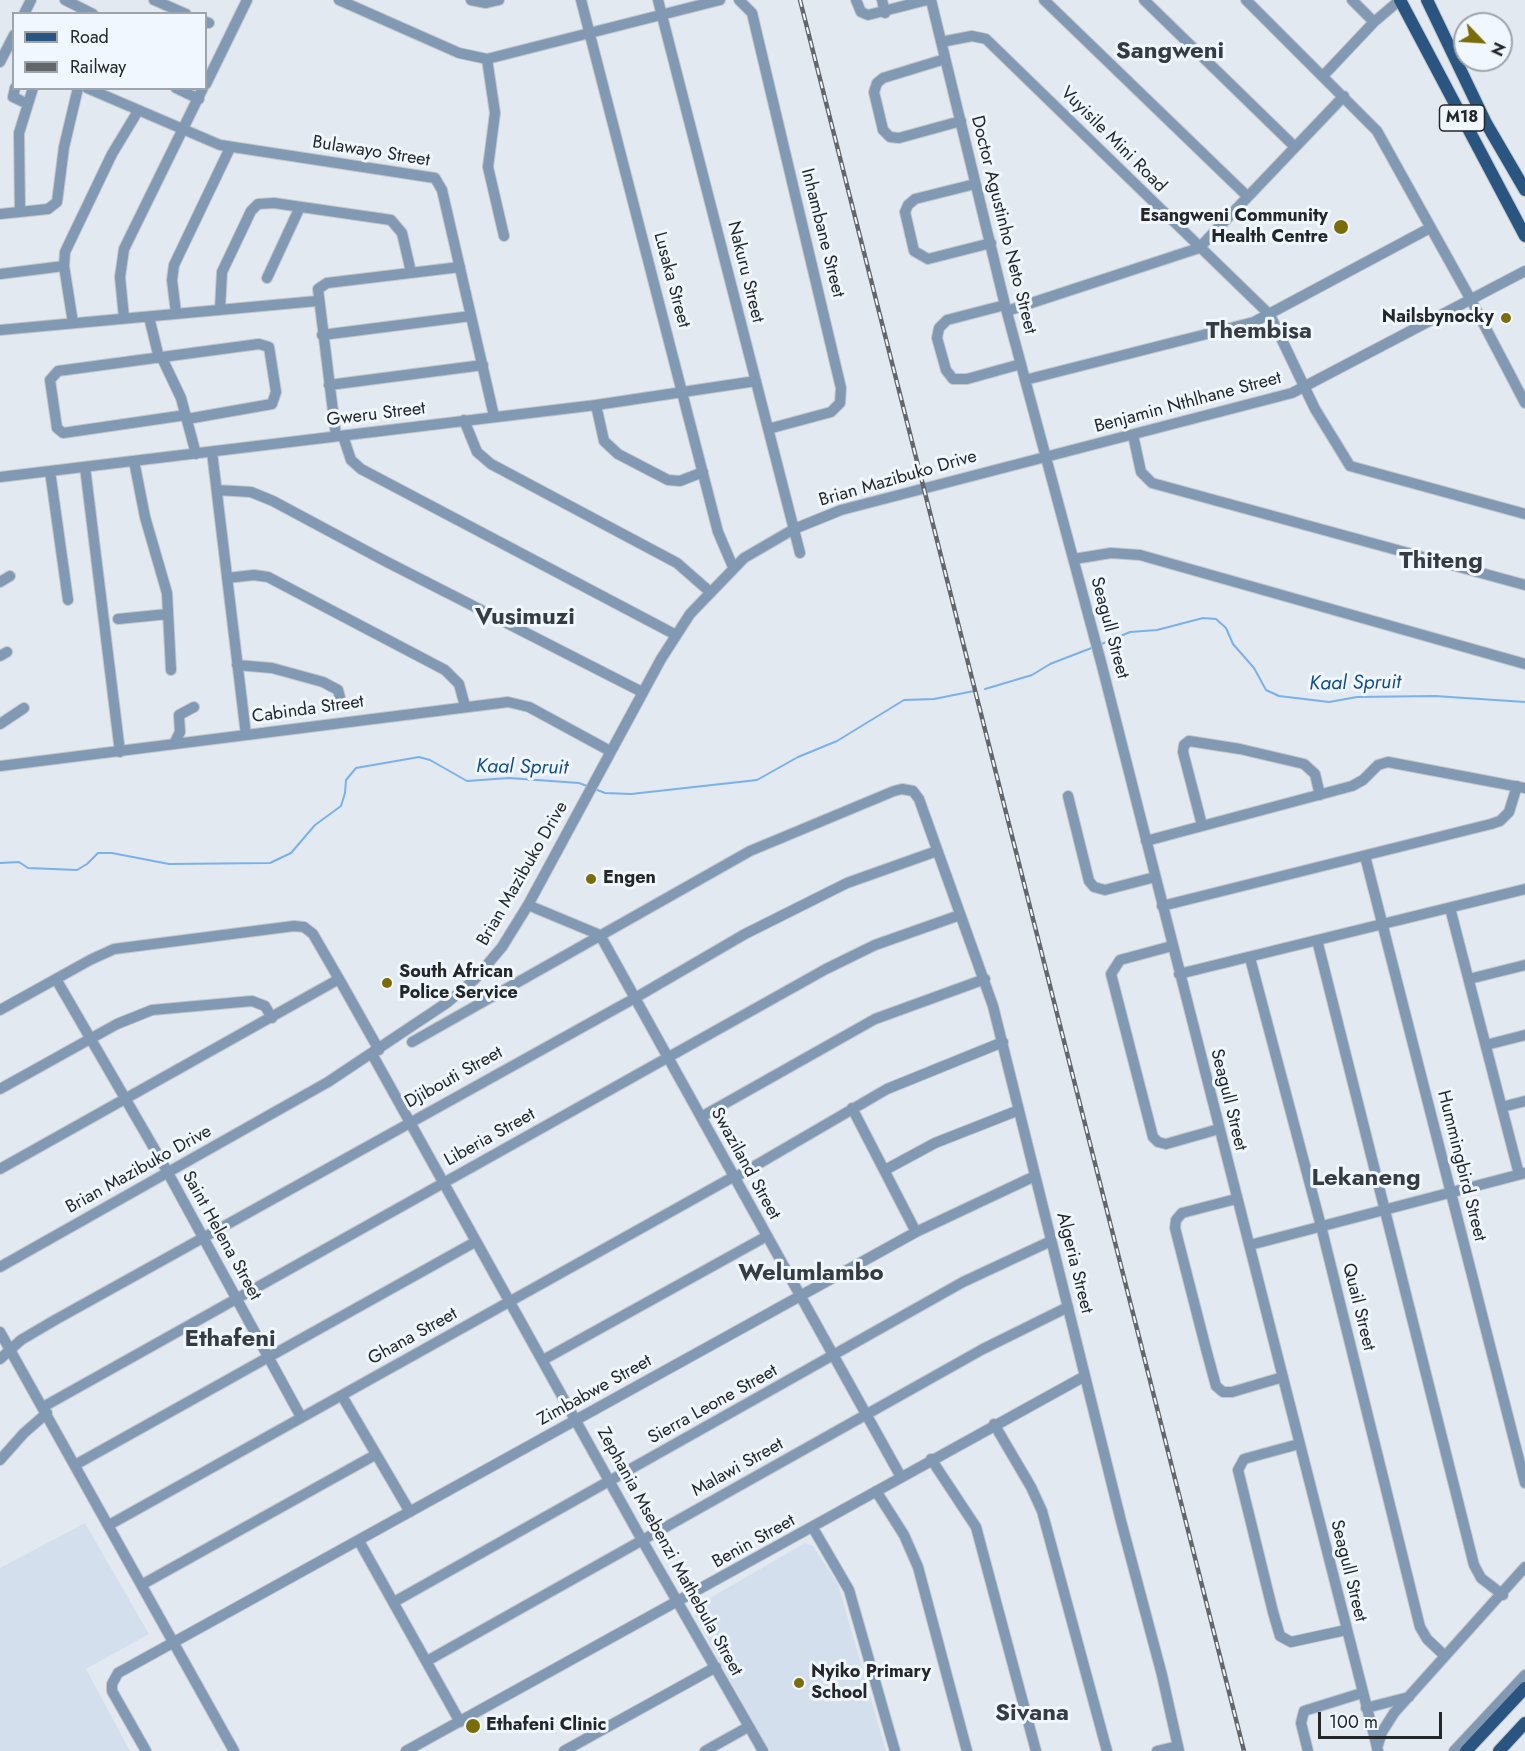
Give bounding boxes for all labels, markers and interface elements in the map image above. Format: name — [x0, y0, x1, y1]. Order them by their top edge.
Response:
legend — [12, 12, 207, 90]
north arrow — [1453, 12, 1513, 72]
text: Road — [70, 24, 109, 50]
district label: Sangweni — [1116, 38, 1224, 66]
text: N — [1485, 38, 1511, 60]
text: Railway — [70, 54, 126, 80]
street label: Vuyisile Mini Road — [1056, 83, 1170, 197]
road number: M18 — [1440, 105, 1484, 131]
street label: Doctor Agustinho Neto Street — [965, 114, 1041, 336]
street label: Bulawayo Street — [311, 132, 431, 172]
street label: Inhambane Street — [796, 166, 848, 300]
place label: Esangweni Community Health Centre — [1140, 206, 1328, 248]
marker: Esangweni Community Health Centre — [1332, 218, 1350, 236]
street label: Nakuru Street — [722, 219, 768, 325]
street label: Lusaka Street — [648, 230, 694, 330]
place label: Nailsbynocky — [1382, 307, 1494, 329]
marker: Nailsbynocky — [1499, 311, 1513, 325]
district label: Thembisa — [1206, 318, 1312, 346]
street label: Benjamin Nthlhane Street — [1092, 368, 1284, 438]
street label: Gweru Street — [325, 398, 427, 432]
street label: Brian Mazibuko Drive — [817, 446, 979, 512]
district label: Thiteng — [1399, 548, 1483, 576]
street label: Seagull Street — [1085, 575, 1133, 681]
district label: Vusimuzi — [475, 604, 575, 632]
water label: Kaal Spruit — [1309, 671, 1401, 697]
street label: Cabinda Street — [251, 691, 365, 729]
water label: Kaal Spruit — [476, 755, 568, 781]
street label: Brian Mazibuko Drive — [473, 798, 573, 950]
place label: Engen — [603, 868, 656, 890]
marker: Engen — [584, 872, 598, 886]
place label: South African Police Service — [399, 962, 518, 1004]
marker: South African Police Service — [380, 976, 394, 990]
street label: Djibouti Street — [401, 1042, 507, 1114]
street label: Seagull Street — [1205, 1047, 1251, 1153]
street label: Hummingbird Street — [1432, 1088, 1490, 1244]
street label: Liberia Street — [441, 1104, 539, 1172]
street label: Swaziland Street — [705, 1104, 785, 1224]
street label: Brian Mazibuko Drive — [62, 1121, 216, 1219]
district label: Lekaneng — [1311, 1165, 1421, 1193]
street label: Saint Helena Street — [177, 1168, 265, 1304]
street label: Algeria Street — [1051, 1210, 1097, 1316]
district label: Welumlambo — [738, 1260, 884, 1288]
street label: Quail Street — [1337, 1261, 1379, 1353]
street label: Ghana Street — [365, 1304, 461, 1370]
district label: Ethafeni — [184, 1326, 276, 1354]
street label: Zimbabwe Street — [534, 1351, 656, 1431]
street label: Sierra Leone Street — [645, 1361, 781, 1449]
street label: Zephania Msebenzi Mathebula Street — [592, 1424, 746, 1680]
street label: Malawi Street — [689, 1434, 787, 1502]
street label: Benin Street — [709, 1510, 799, 1574]
street label: Seagull Street — [1325, 1518, 1371, 1624]
place label: Nyiko Primary School — [811, 1662, 931, 1704]
marker: Nyiko Primary School — [792, 1676, 806, 1690]
district label: Sivana — [995, 1700, 1069, 1728]
scale bar — [1321, 1700, 1446, 1738]
text: 100 m — [1329, 1709, 1378, 1735]
place label: Ethafeni Clinic — [486, 1715, 606, 1737]
marker: Ethafeni Clinic — [464, 1717, 482, 1735]

